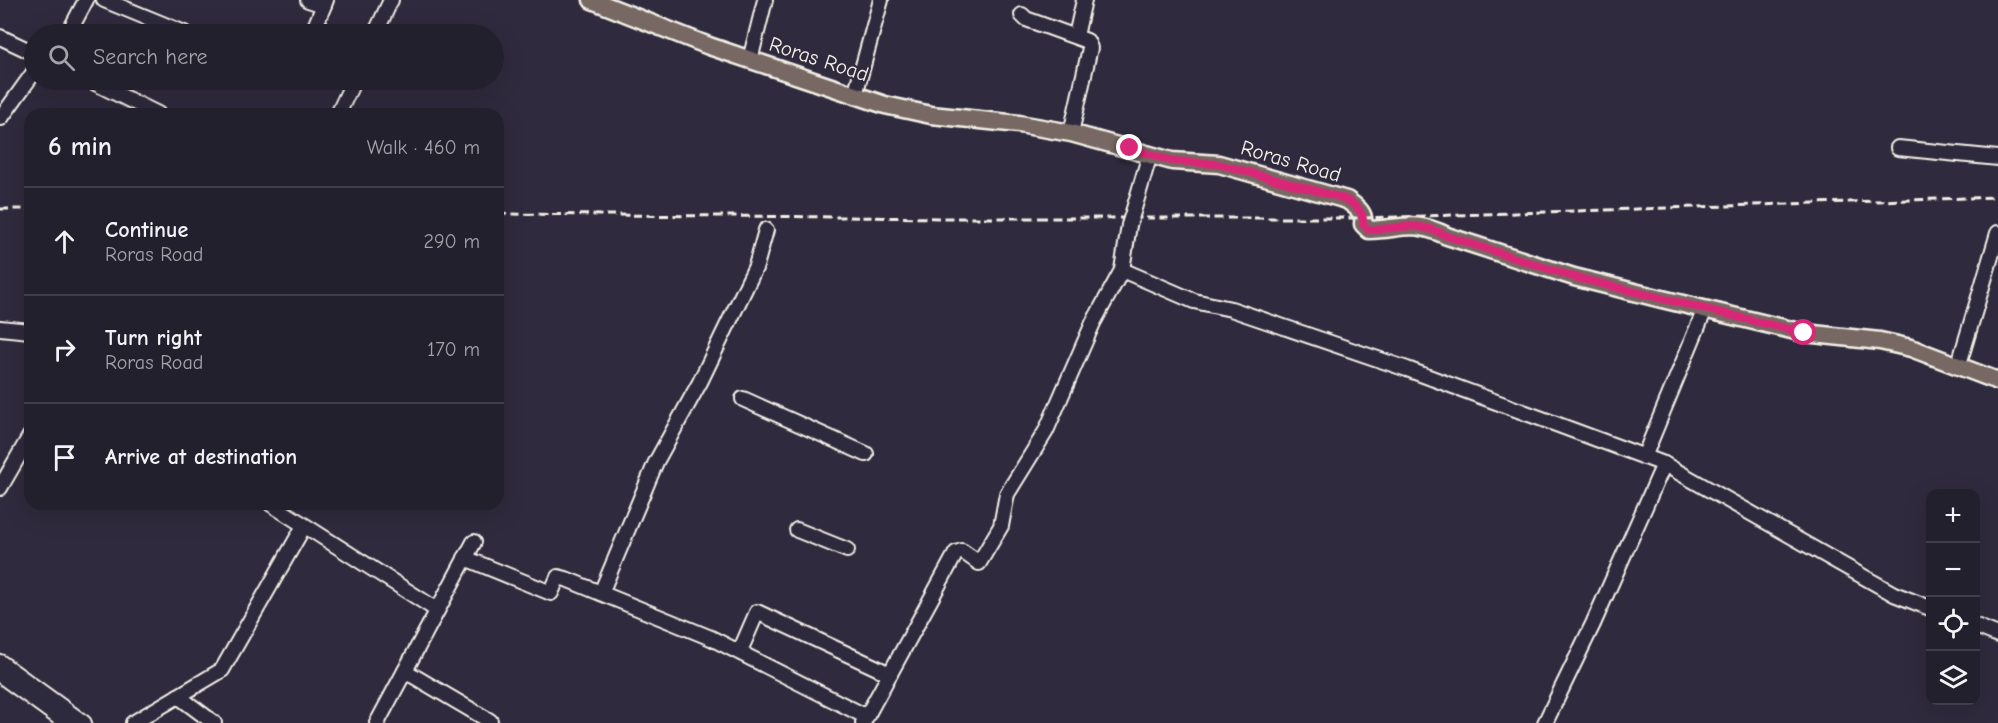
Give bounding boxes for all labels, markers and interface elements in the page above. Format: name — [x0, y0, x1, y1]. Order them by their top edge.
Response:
search box — [24, 24, 504, 90]
street label: Roras Road — [766, 32, 872, 86]
icon: search — [45, 41, 78, 74]
text: Search here — [93, 44, 208, 70]
text: 6 min — [48, 132, 112, 162]
route end — [1116, 134, 1142, 160]
street label: Roras Road — [1238, 135, 1344, 187]
text: Walk · 460 m — [367, 136, 480, 159]
text: Continue — [105, 217, 188, 243]
icon: ahead — [48, 225, 81, 258]
text: 290 m — [424, 230, 480, 253]
text: Roras Road — [105, 243, 203, 266]
route start — [1790, 319, 1816, 345]
text: Turn right — [105, 325, 202, 351]
icon: right — [48, 333, 81, 366]
text: 170 m — [427, 338, 480, 361]
text: Roras Road — [105, 351, 203, 374]
icon: arrive — [48, 441, 81, 474]
text: Arrive at destination — [105, 444, 297, 470]
map controls — [1926, 489, 1980, 705]
button: + — [1926, 489, 1980, 543]
button: − — [1926, 543, 1980, 597]
button: locate — [1926, 597, 1980, 651]
button: layers — [1926, 651, 1980, 705]

